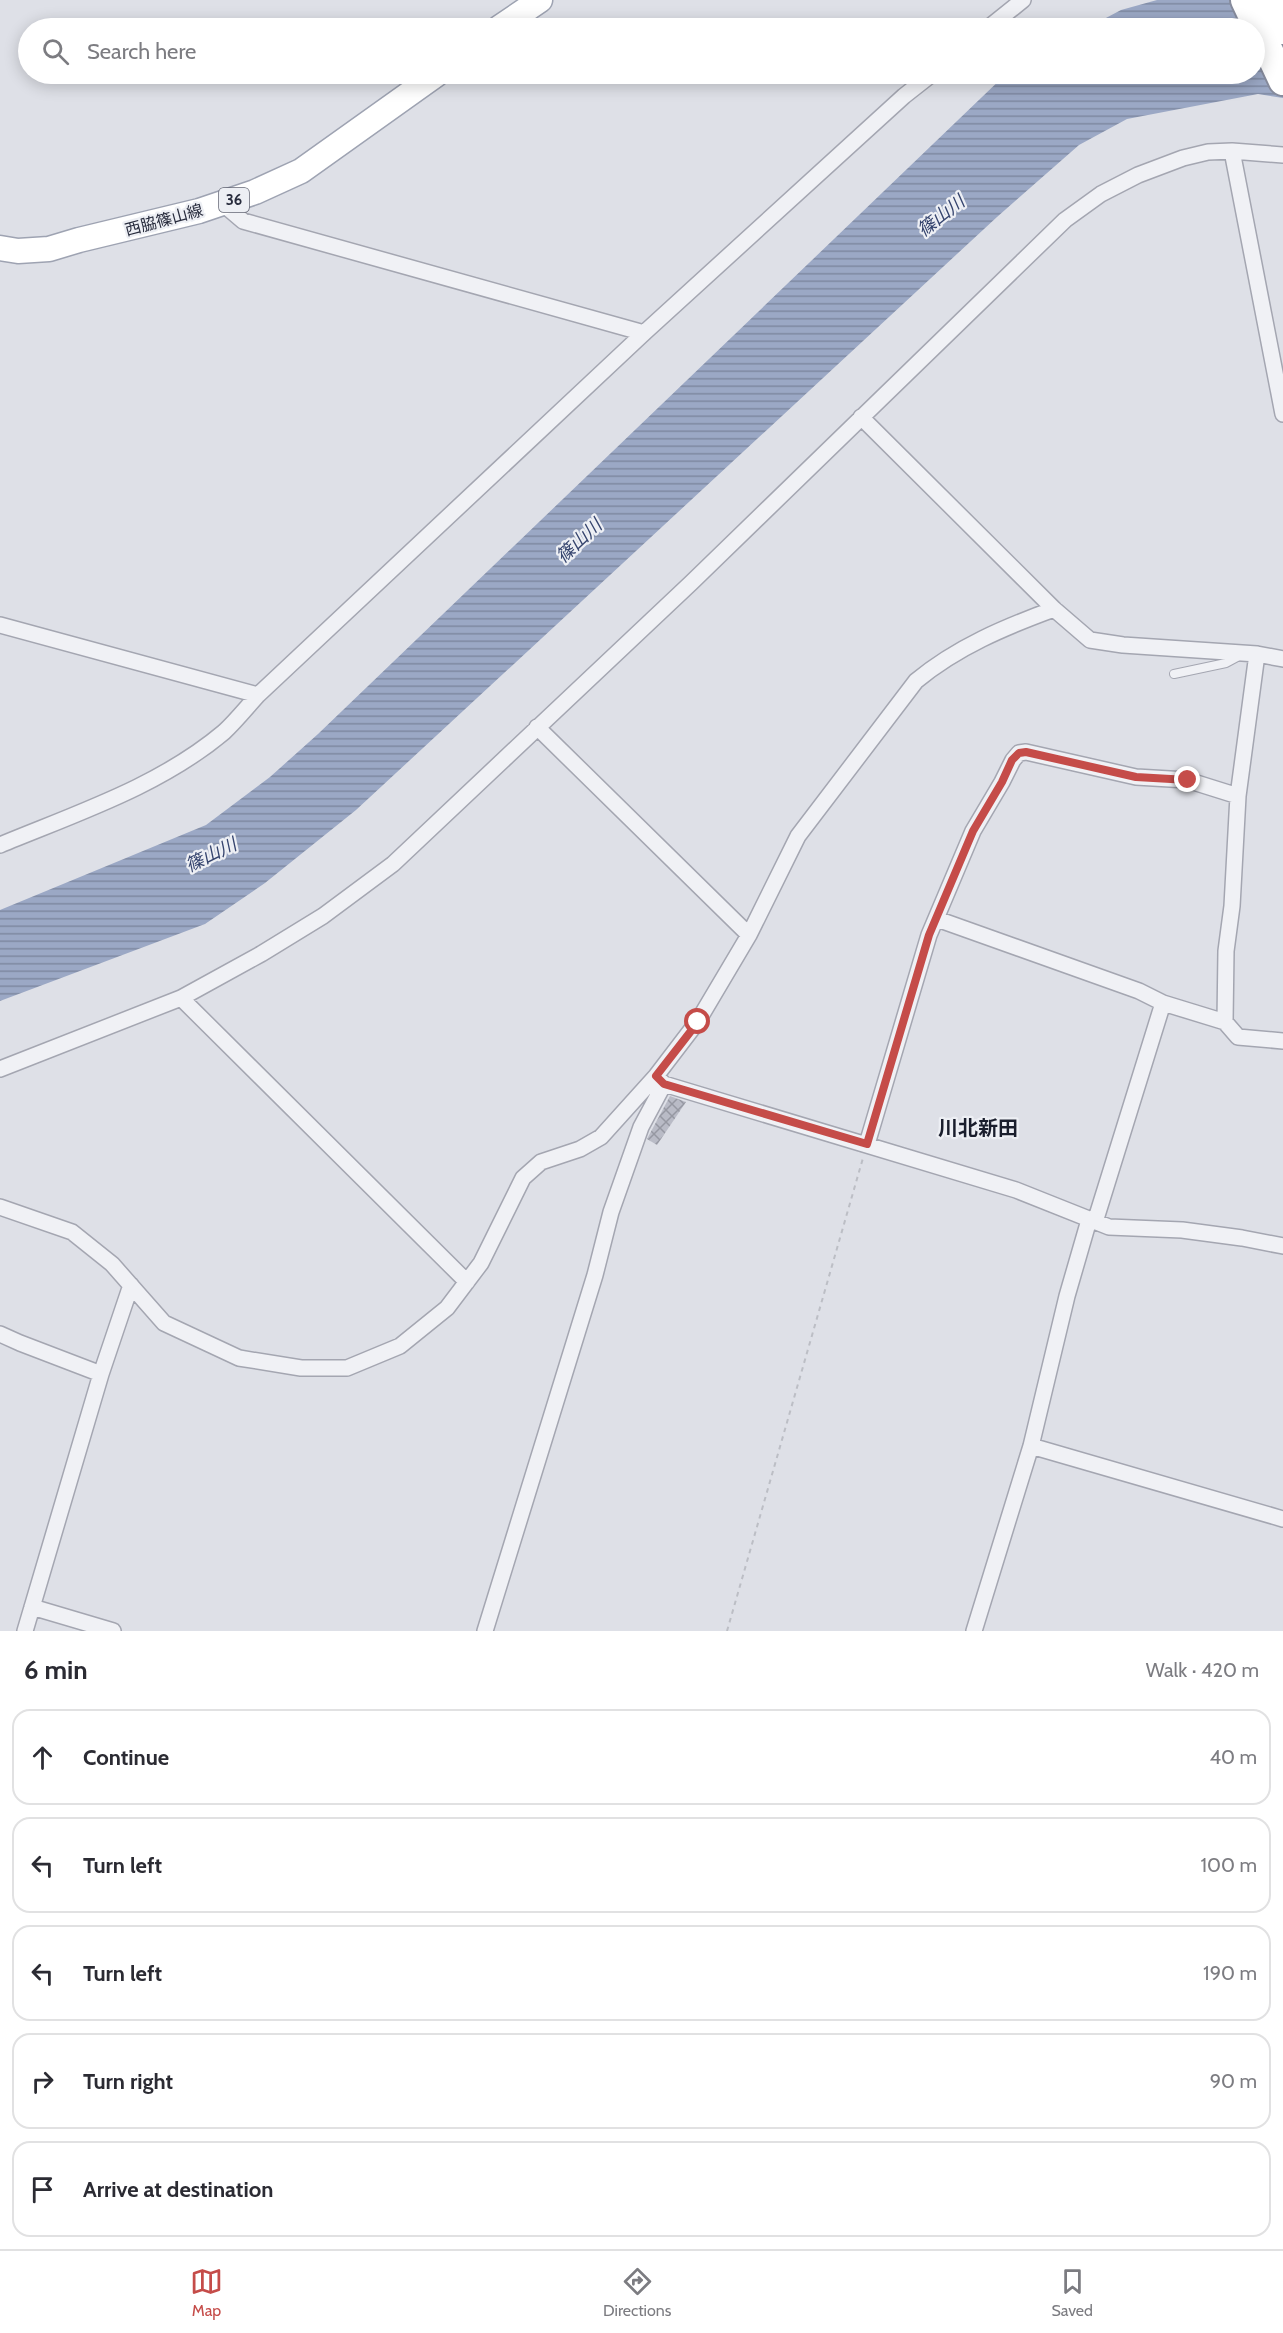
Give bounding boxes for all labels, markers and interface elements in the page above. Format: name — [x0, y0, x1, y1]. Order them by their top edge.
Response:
search box — [18, 18, 1265, 84]
icon: search — [39, 35, 72, 68]
text: Search here — [87, 38, 196, 65]
road number: 36 — [219, 188, 249, 212]
water label: 篠山川 — [913, 189, 971, 241]
street label: 西脇篠山線 — [123, 200, 205, 240]
water label: 篠山川 — [552, 513, 608, 567]
route end — [1174, 766, 1200, 792]
water label: 篠山川 — [182, 832, 242, 877]
route start — [684, 1008, 710, 1034]
district label: 川北新田 — [938, 1116, 1018, 1140]
text: 6 min — [24, 1654, 88, 1686]
text: Walk · 420 m — [1146, 1658, 1259, 1682]
icon: ahead — [26, 1741, 59, 1774]
text: Continue — [83, 1744, 169, 1771]
text: 40 m — [1209, 1745, 1257, 1769]
icon: left — [26, 1849, 59, 1882]
text: Turn left — [83, 1852, 162, 1879]
text: 100 m — [1201, 1853, 1257, 1877]
icon: left — [26, 1957, 59, 1990]
text: Turn left — [83, 1960, 162, 1987]
text: 190 m — [1203, 1961, 1257, 1985]
icon: right — [26, 2065, 59, 2098]
text: Turn right — [83, 2068, 173, 2095]
text: 90 m — [1210, 2069, 1257, 2093]
icon: arrive — [26, 2173, 59, 2206]
text: Arrive at destination — [83, 2176, 273, 2203]
tab: Map — [190, 2265, 223, 2320]
tab: Directions — [603, 2265, 671, 2320]
tab: Saved — [1051, 2265, 1093, 2320]

